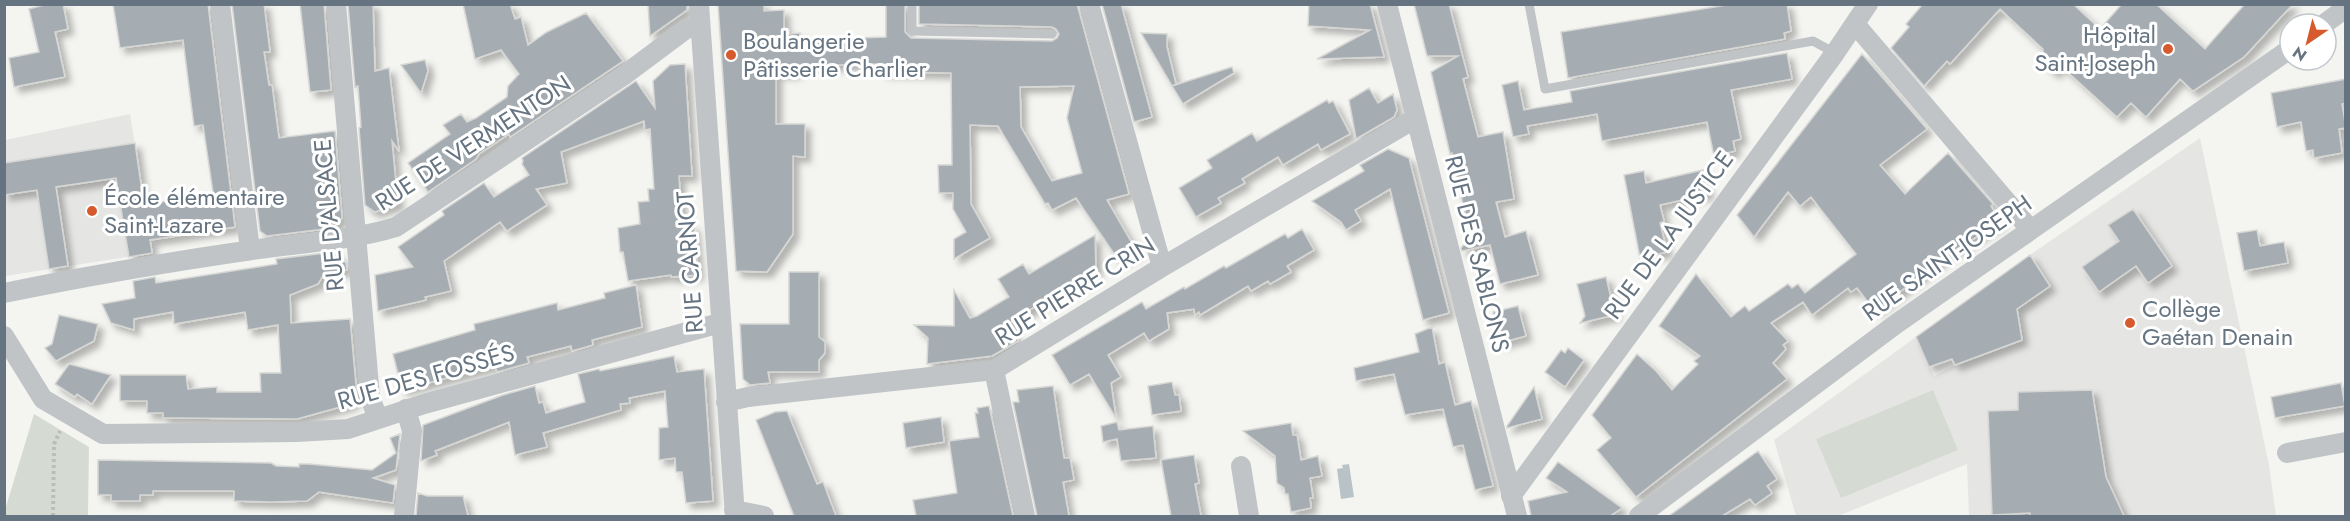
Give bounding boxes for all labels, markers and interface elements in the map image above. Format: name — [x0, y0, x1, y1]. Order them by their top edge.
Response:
north arrow — [2278, 12, 2338, 72]
place label: Hôpital Saint-Joseph — [2034, 17, 2156, 80]
place label: Boulangerie Pâtisserie Charlier — [743, 23, 927, 86]
text: N — [2288, 41, 2311, 67]
marker: Hôpital Saint-Joseph — [2161, 42, 2175, 56]
marker: Boulangerie Pâtisserie Charlier — [724, 48, 738, 62]
street label: RUE DE VERMENTON — [368, 66, 577, 219]
street label: RUE D'ALSACE — [304, 137, 353, 293]
street label: RUE DE LA JUSTICE — [1595, 143, 1742, 326]
street label: RUE DES SABLONS — [1436, 152, 1519, 356]
place label: École élémentaire Saint-Lazare — [104, 179, 285, 242]
street label: RUE SAINT-JOSEPH — [1855, 186, 2039, 329]
street label: RUE CARNOT — [667, 190, 712, 334]
marker: École élémentaire Saint-Lazare — [85, 204, 99, 218]
street label: RUE PIERRE CRIN — [988, 227, 1161, 354]
place label: Collège Gaétan Denain — [2142, 291, 2293, 354]
marker: Collège Gaétan Denain — [2123, 316, 2137, 330]
street label: RUE DES FOSSÉS — [333, 335, 518, 418]

